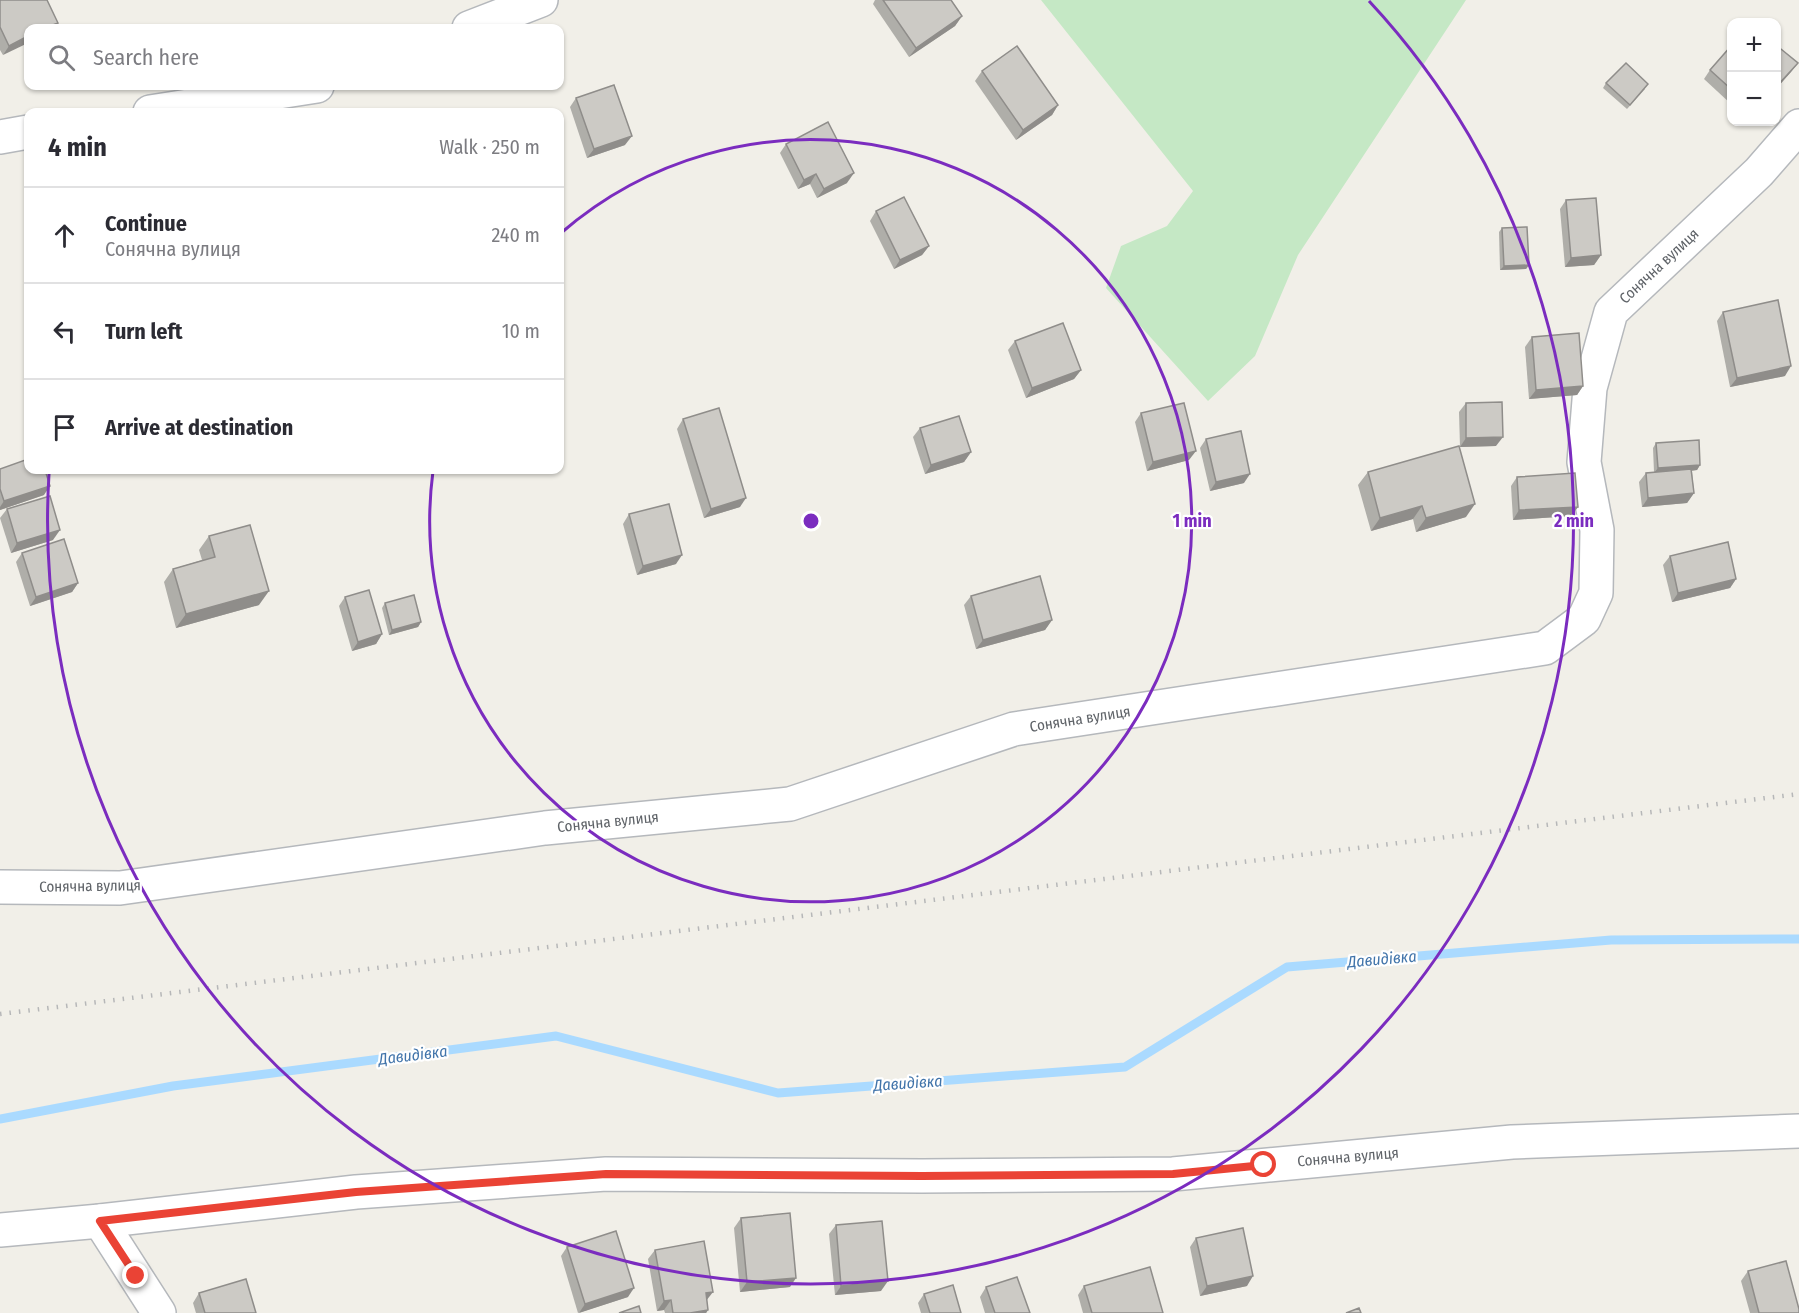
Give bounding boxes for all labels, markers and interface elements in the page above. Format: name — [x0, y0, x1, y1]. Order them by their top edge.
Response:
map controls — [1727, 18, 1781, 126]
button: + — [1727, 18, 1781, 72]
search box — [24, 24, 564, 90]
icon: search — [45, 41, 78, 74]
text: Search here — [93, 44, 199, 71]
button: − — [1727, 72, 1781, 126]
text: 4 min — [48, 132, 107, 163]
text: Walk · 250 m — [439, 135, 540, 159]
text: Continue — [105, 210, 187, 237]
icon: ahead — [48, 219, 81, 252]
text: 240 m — [491, 223, 540, 247]
street label: Сонячна вулиця — [1616, 225, 1702, 307]
text: Сонячна вулиця — [105, 237, 241, 261]
icon: left — [48, 315, 81, 348]
text: Turn left — [105, 318, 183, 345]
text: 10 m — [502, 319, 540, 343]
icon: arrive — [48, 411, 81, 444]
text: Arrive at destination — [105, 414, 293, 441]
text: 1 min — [1172, 510, 1212, 532]
text: 2 min — [1553, 510, 1594, 532]
centre of rings — [801, 511, 821, 531]
street label: Сонячна вулиця — [1028, 702, 1132, 736]
street label: Сонячна вулиця — [556, 808, 660, 836]
street label: Сонячна вулиця — [39, 876, 141, 896]
water label: Давидівка — [1345, 947, 1417, 972]
water label: Давидівка — [376, 1041, 448, 1069]
water label: Давидівка — [871, 1071, 943, 1095]
street label: Сонячна вулиця — [1296, 1144, 1400, 1170]
route start — [1250, 1151, 1276, 1177]
route end — [122, 1262, 148, 1288]

